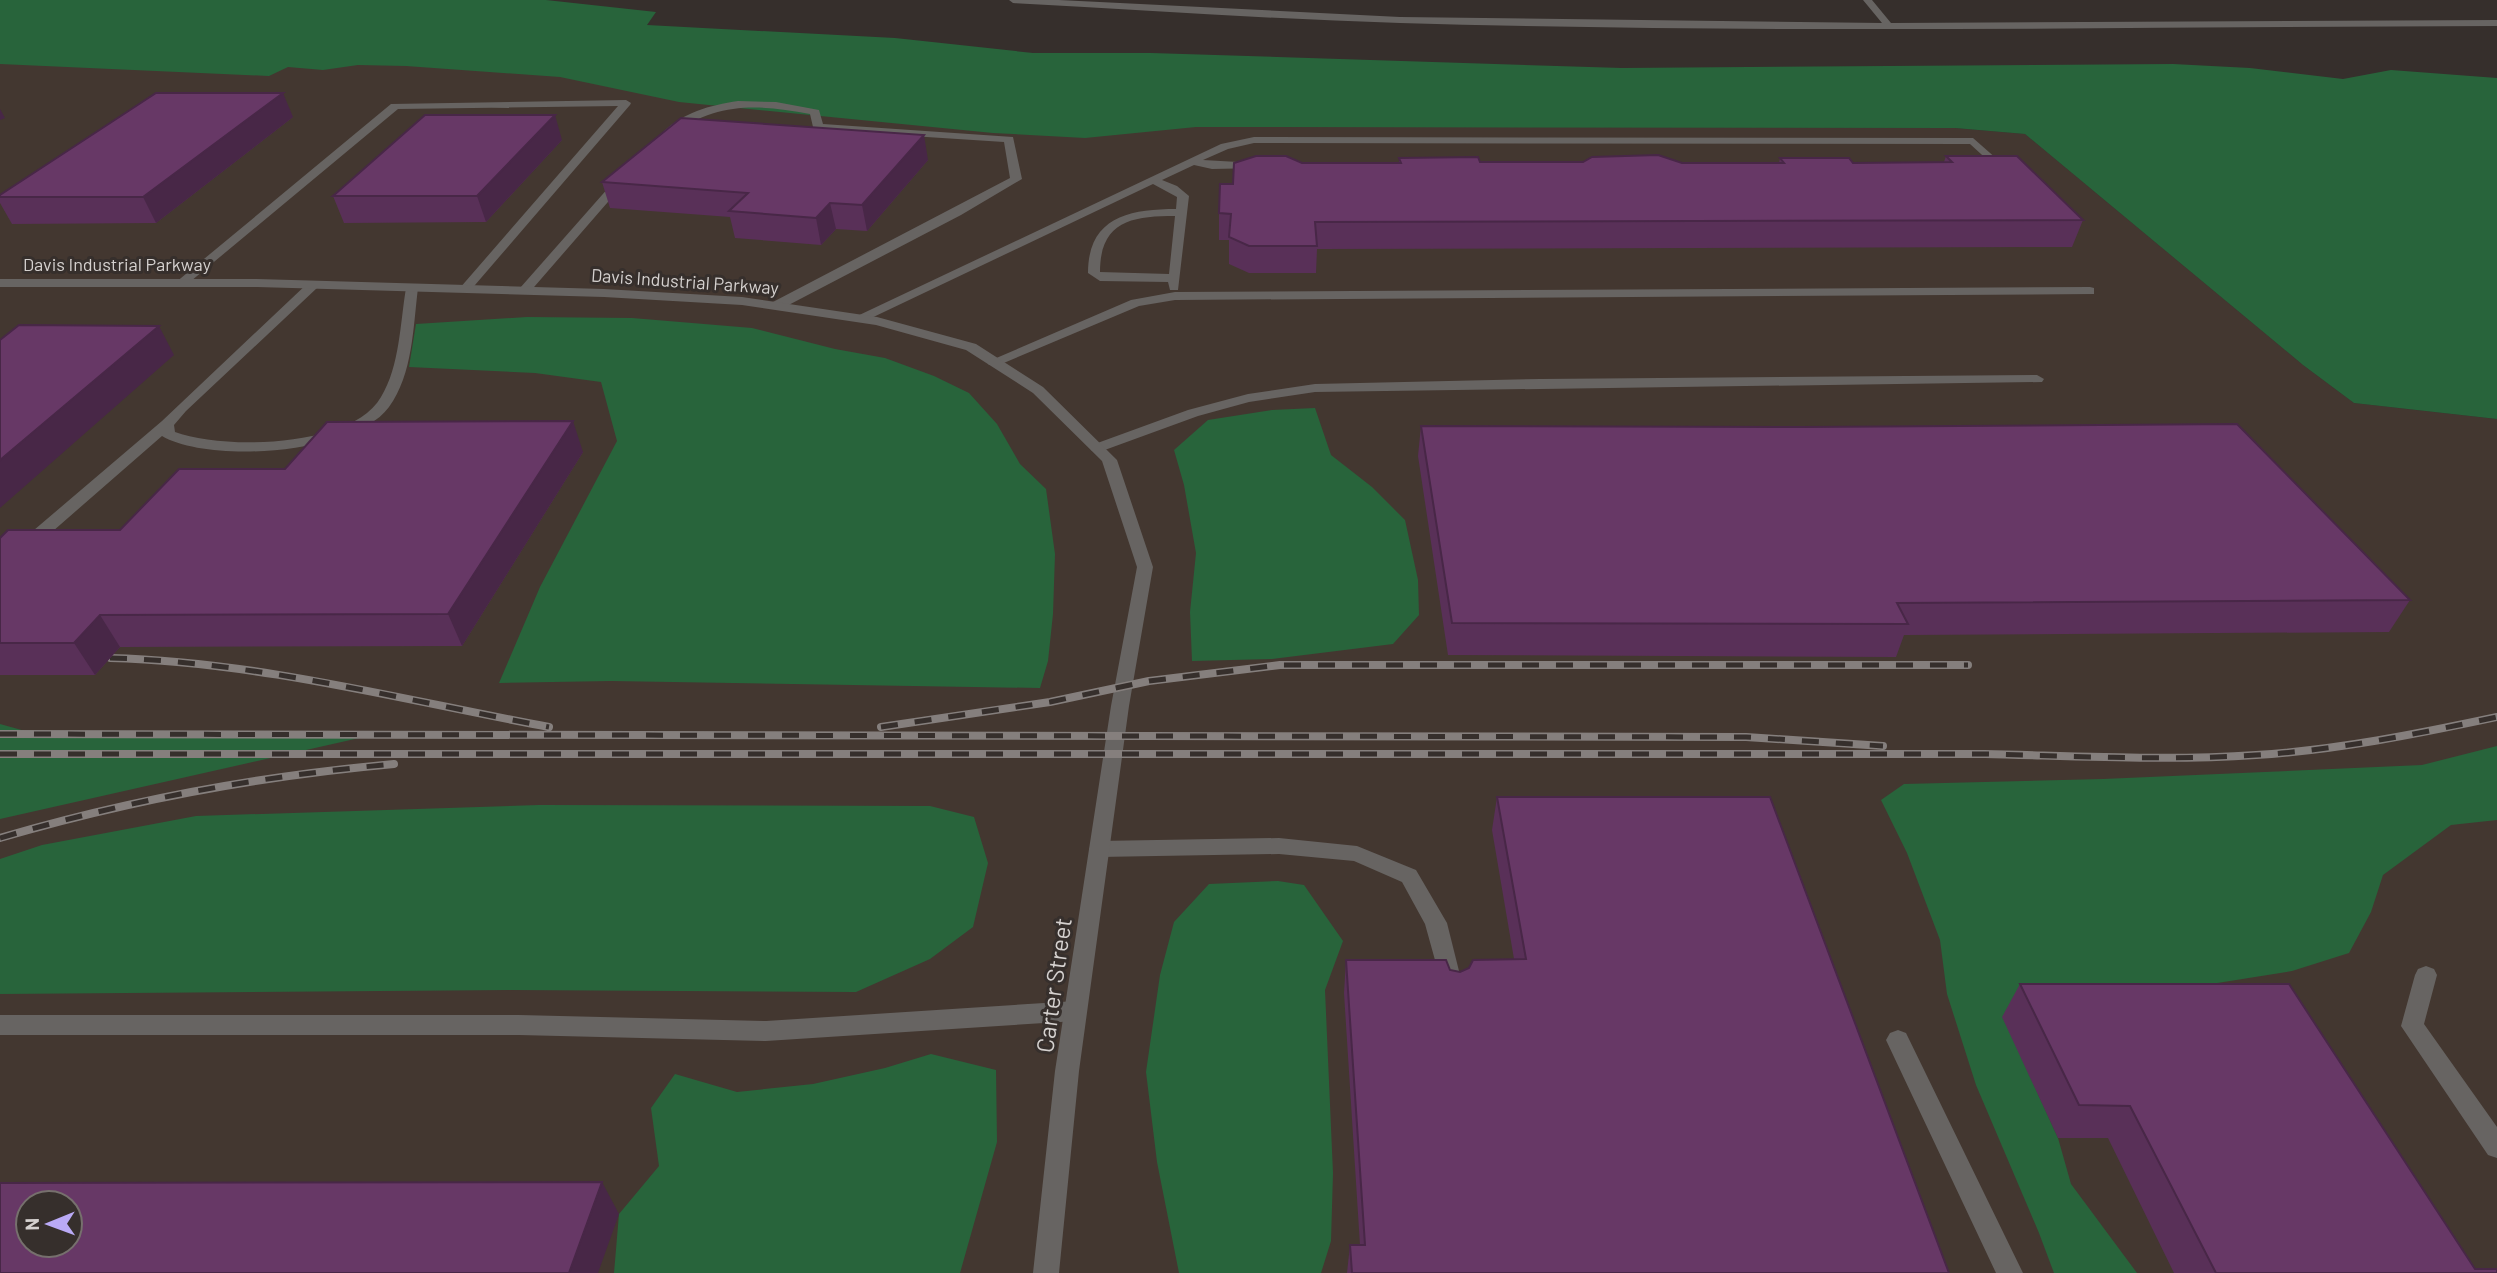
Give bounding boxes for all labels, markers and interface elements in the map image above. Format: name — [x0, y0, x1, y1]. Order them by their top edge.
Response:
street label: Davis Industrial Parkway — [23, 253, 211, 275]
street label: Davis Industrial Parkway — [590, 263, 780, 299]
street label: Carter Street — [1029, 916, 1077, 1054]
north arrow — [14, 1189, 84, 1259]
text: N — [20, 1218, 43, 1231]

